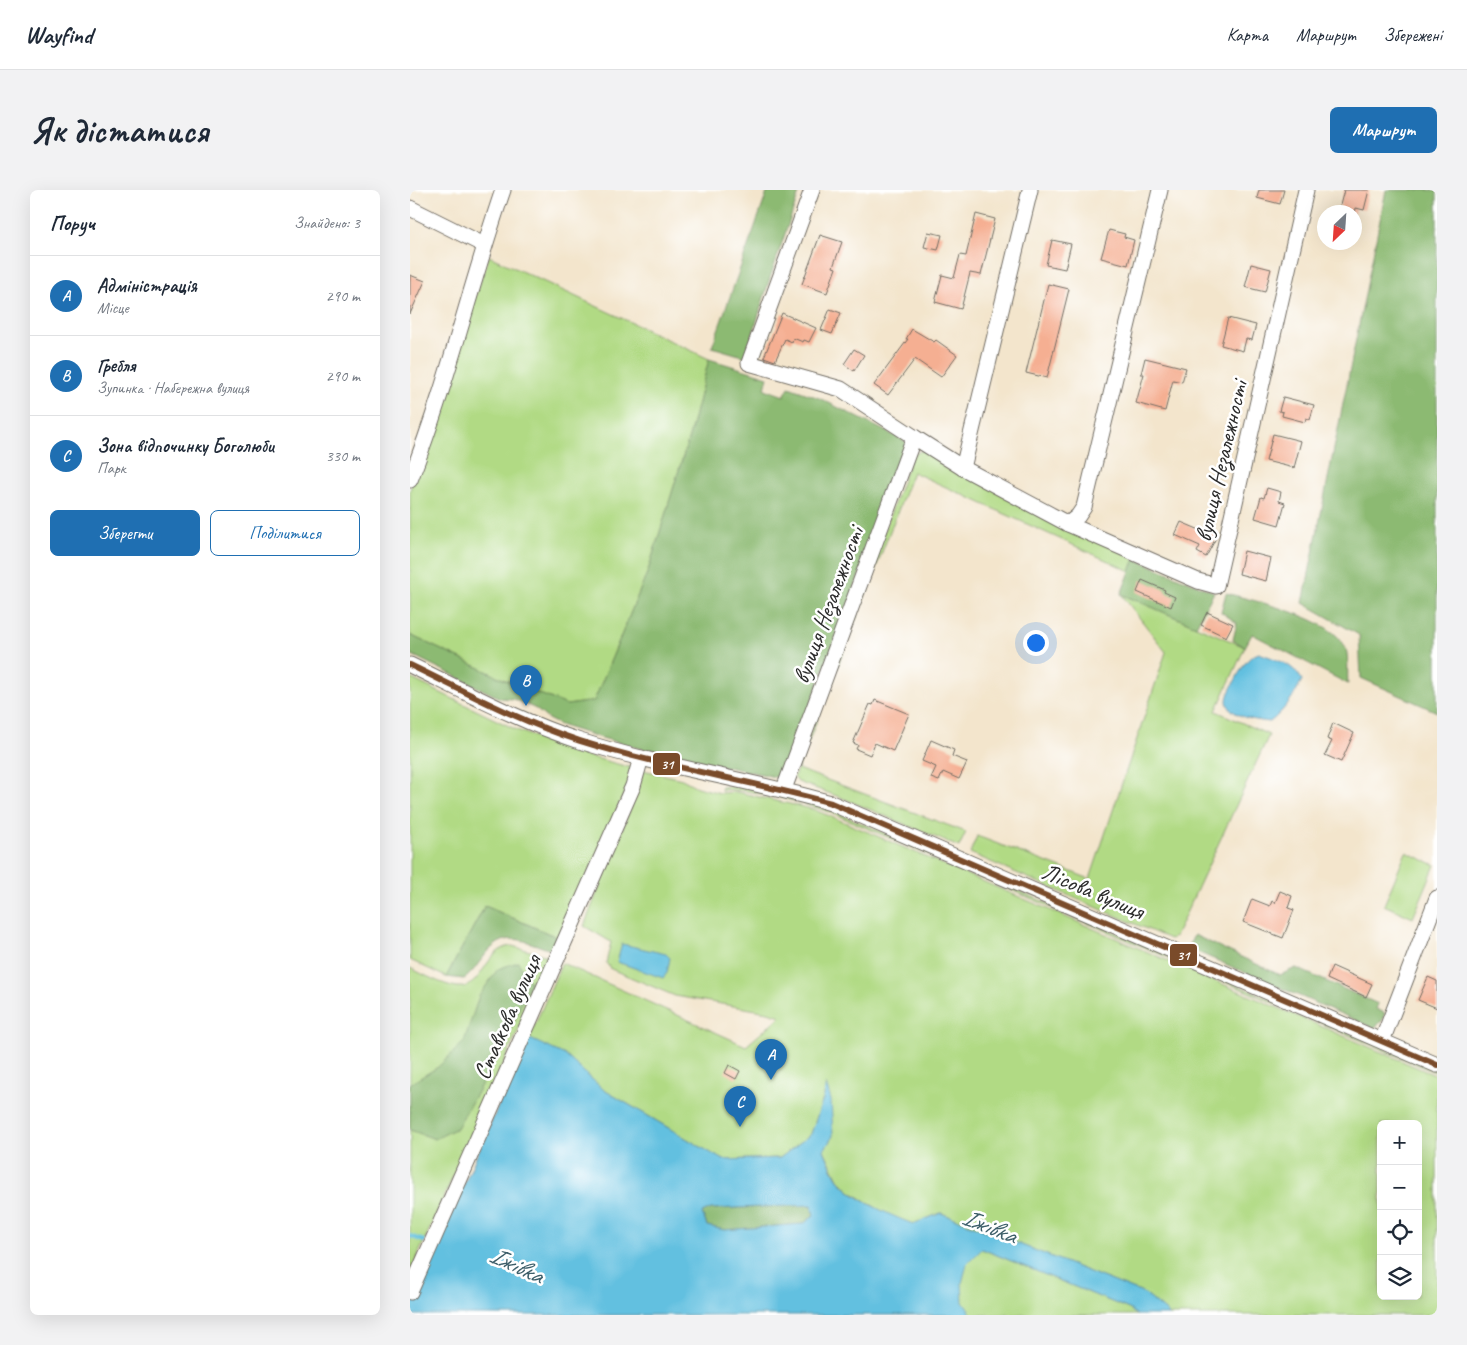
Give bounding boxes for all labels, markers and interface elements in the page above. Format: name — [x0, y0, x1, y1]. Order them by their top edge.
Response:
text: Wayfind — [25, 20, 92, 50]
text: Карта — [1227, 24, 1268, 46]
text: Маршрут — [1296, 24, 1355, 46]
text: Збережені — [1383, 24, 1442, 46]
button: Маршрут — [1330, 107, 1437, 153]
text: Як дістатися — [30, 108, 208, 153]
north arrow — [1317, 205, 1362, 250]
text: Поруч — [50, 210, 95, 236]
text: Знайдено: 3 — [294, 213, 360, 233]
text: Адміністрація — [97, 274, 197, 298]
text: A — [62, 286, 70, 306]
text: 290 m — [326, 286, 360, 306]
text: Місце — [97, 298, 129, 318]
text: Гребля — [97, 354, 136, 378]
text: B — [62, 366, 70, 386]
text: 290 m — [326, 366, 360, 386]
street label: вулиця Незалежності — [1188, 375, 1256, 545]
text: Зупинка · Набережна вулиця — [97, 378, 249, 398]
text: Зона відпочинку Боголюби — [97, 434, 274, 458]
text: C — [62, 446, 70, 466]
text: 330 m — [326, 446, 360, 466]
text: Парк — [97, 458, 126, 478]
button: Зберегти — [50, 510, 200, 556]
button: Поділитися — [210, 510, 360, 556]
street label: вулиця Незалежності — [786, 520, 872, 688]
your location — [1023, 630, 1049, 656]
pin: B — [510, 665, 542, 706]
line badge: 31 — [652, 752, 681, 776]
text: 31 — [661, 756, 675, 773]
street label: Лісова вулиця — [1037, 856, 1150, 926]
line badge: 31 — [1169, 943, 1198, 967]
text: 31 — [1177, 947, 1191, 964]
street label: Ставкова вулиця — [466, 948, 549, 1084]
pin: A — [755, 1039, 787, 1080]
pin: C — [724, 1086, 756, 1127]
map controls — [1377, 1120, 1422, 1300]
button: + — [1377, 1120, 1422, 1165]
button: − — [1377, 1165, 1422, 1210]
water label: Іжівка — [958, 1201, 1023, 1252]
button: locate — [1377, 1210, 1422, 1255]
water label: Іжівка — [485, 1239, 550, 1292]
button: layers — [1377, 1255, 1422, 1300]

